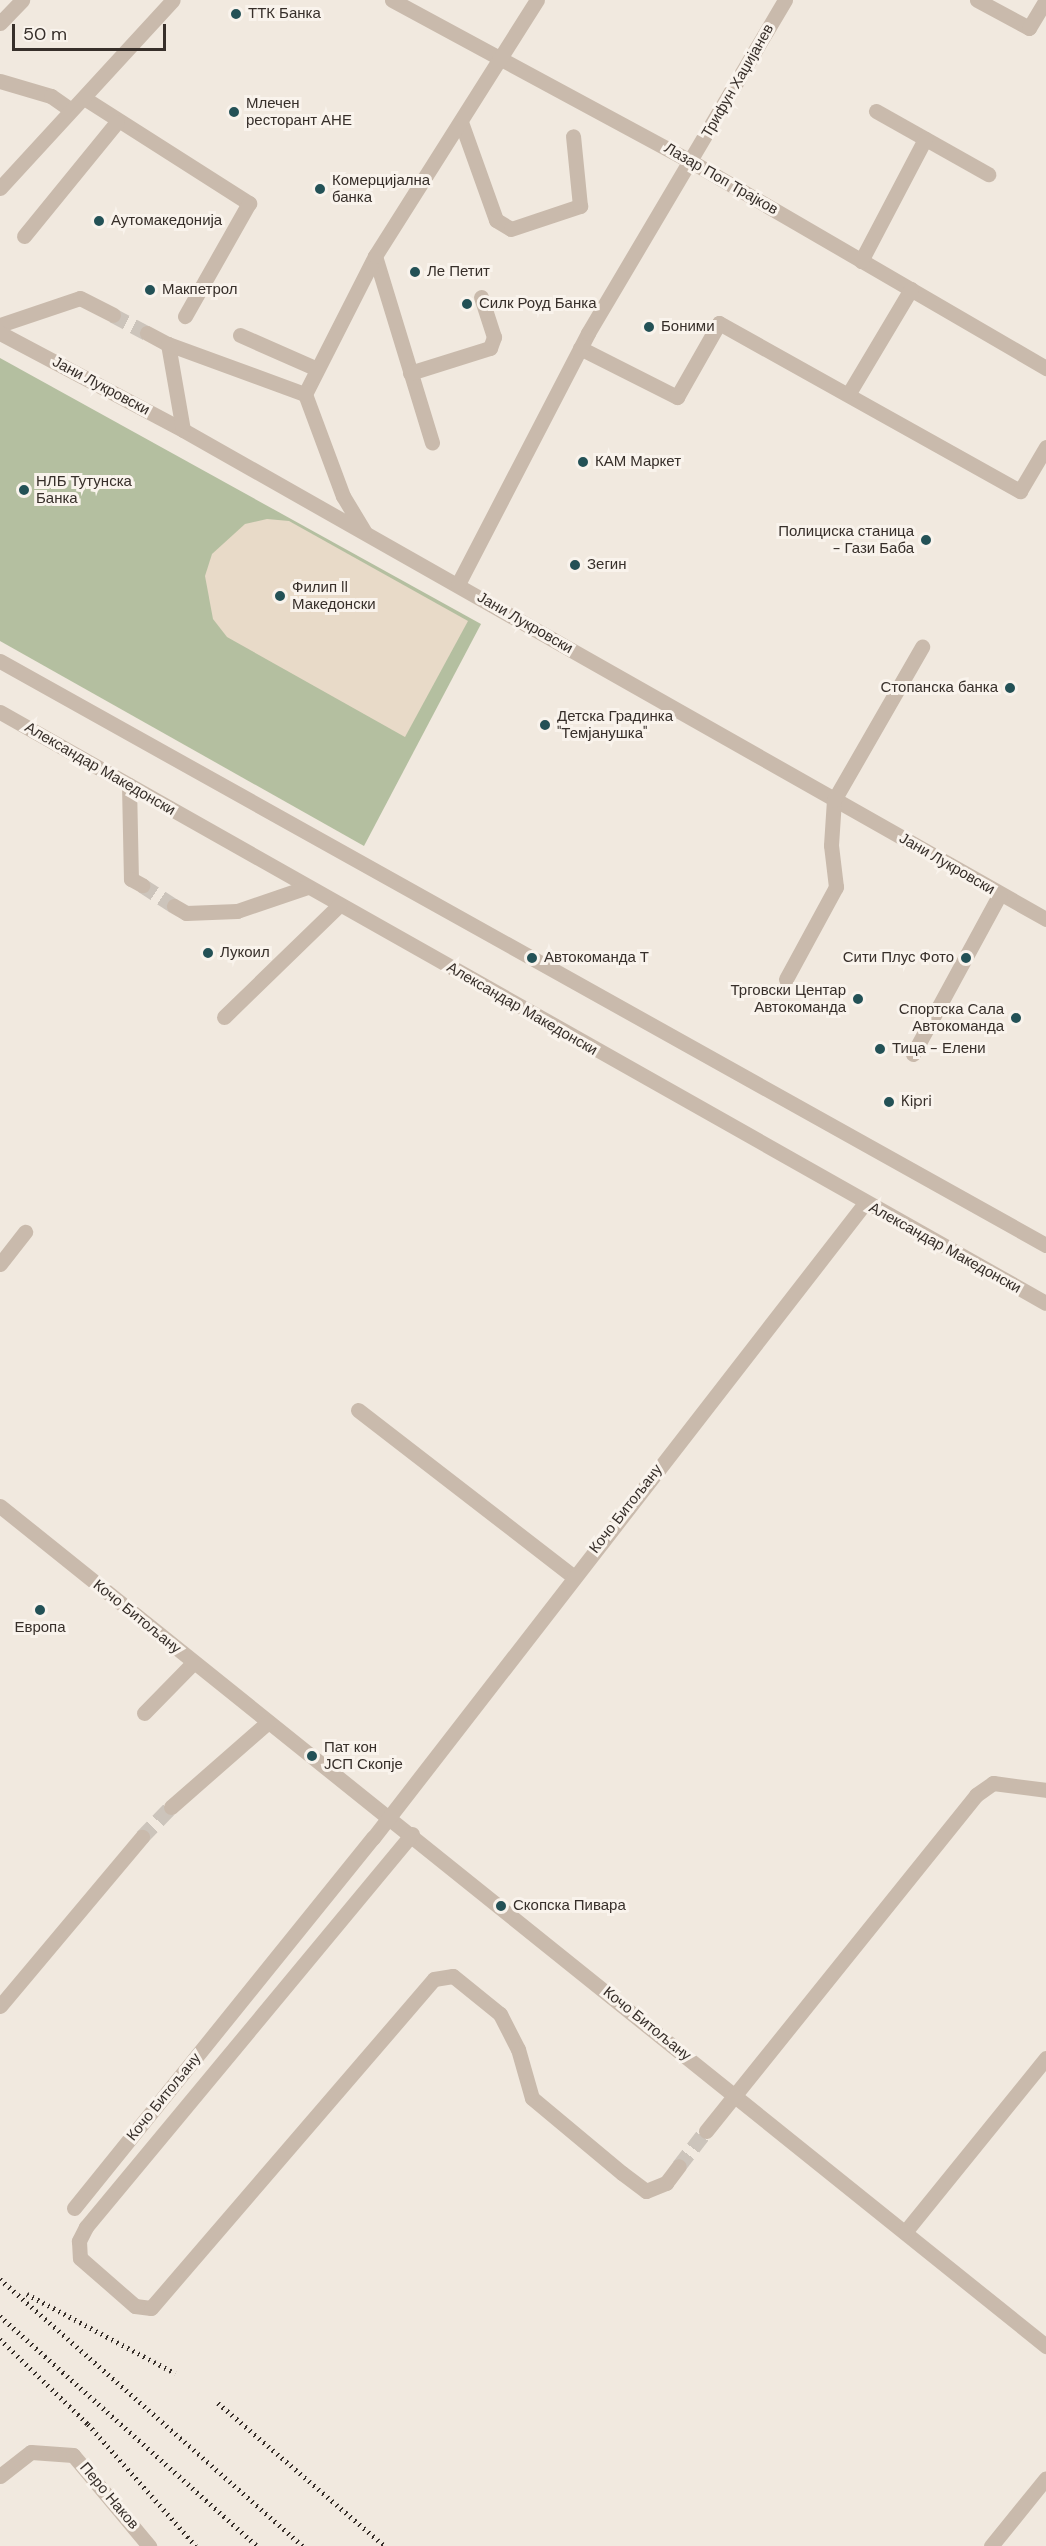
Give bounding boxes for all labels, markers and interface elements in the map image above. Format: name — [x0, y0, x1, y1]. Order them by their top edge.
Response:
place label: ТТК Банка — [248, 5, 321, 23]
marker: ТТК Банка — [229, 7, 243, 21]
scale bar — [15, 12, 170, 50]
street label: Трифун Хаџијанев — [698, 21, 778, 141]
text: 50 m — [23, 22, 67, 46]
place label: Млечен ресторант АНЕ — [246, 94, 352, 129]
marker: Млечен ресторант АНЕ — [227, 105, 241, 119]
street label: Лазар Поп Трајков — [661, 139, 781, 219]
place label: Комерцијална банка — [332, 171, 430, 206]
marker: Комерцијална банка — [313, 182, 327, 196]
place label: Аутомакедонија — [111, 212, 222, 230]
marker: Аутомакедонија — [92, 214, 106, 228]
place label: Ле Петит — [427, 263, 490, 281]
marker: Ле Петит — [408, 265, 422, 279]
place label: Макпетрол — [162, 281, 238, 299]
marker: Макпетрол — [143, 283, 157, 297]
place label: Силк Роуд Банка — [479, 295, 596, 313]
marker: Силк Роуд Банка — [460, 297, 474, 311]
place label: Боними — [661, 318, 715, 336]
marker: Боними — [642, 320, 656, 334]
street label: Јани Лукровски — [49, 353, 153, 419]
place label: КАМ Маркет — [595, 453, 681, 471]
marker: КАМ Маркет — [576, 455, 590, 469]
place label: НЛБ Тутунска Банка — [36, 472, 132, 507]
marker: НЛБ Тутунска Банка — [17, 483, 31, 497]
place label: Полициска станица - Гази Баба — [778, 522, 914, 557]
marker: Полициска станица - Гази Баба — [919, 533, 933, 547]
place label: Зегин — [587, 556, 627, 574]
marker: Зегин — [568, 558, 582, 572]
place label: Филип II Македонски — [292, 578, 376, 613]
street label: Јани Лукровски — [474, 588, 576, 658]
marker: Филип II Македонски — [273, 589, 287, 603]
place label: Стопанска банка — [881, 679, 998, 697]
marker: Стопанска банка — [1003, 681, 1017, 695]
place label: Детска Градинка "Темјанушка" — [557, 707, 673, 742]
street label: Александар Македонски — [21, 718, 179, 820]
marker: Детска Градинка "Темјанушка" — [538, 718, 552, 732]
street label: Јани Лукровски — [896, 829, 998, 899]
place label: Лукоил — [220, 944, 270, 962]
marker: Лукоил — [201, 946, 215, 960]
place label: Автокоманда Т — [544, 949, 649, 967]
place label: Сити Плус Фото — [843, 949, 954, 967]
marker: Автокоманда Т — [525, 951, 539, 965]
marker: Сити Плус Фото — [959, 951, 973, 965]
street label: Александар Македонски — [443, 958, 601, 1060]
place label: Трговски Центар Автокоманда — [731, 981, 846, 1016]
marker: Трговски Центар Автокоманда — [851, 992, 865, 1006]
place label: Спортска Сала Автокоманда — [899, 1000, 1004, 1035]
marker: Спортска Сала Автокоманда — [1009, 1011, 1023, 1025]
place label: Тица - Елени — [892, 1040, 986, 1058]
marker: Тица - Елени — [873, 1042, 887, 1056]
place label: Kipri — [901, 1093, 932, 1111]
marker: Kipri — [882, 1095, 896, 1109]
street label: Александар Македонски — [866, 1199, 1024, 1297]
street label: Кочо Битољану — [586, 1461, 666, 1557]
street label: Кочо Битољану — [89, 1576, 185, 1658]
marker: Европа — [33, 1603, 47, 1617]
place label: Европа — [14, 1619, 66, 1637]
place label: Пат кон ЈСП Скопје — [324, 1738, 403, 1773]
marker: Пат кон ЈСП Скопје — [305, 1749, 319, 1763]
place label: Скопска Пивара — [513, 1897, 626, 1915]
marker: Скопска Пивара — [494, 1899, 508, 1913]
street label: Кочо Битољану — [599, 1983, 695, 2065]
street label: Кочо Битољану — [123, 2049, 205, 2145]
street label: Перо Наков — [76, 2459, 142, 2533]

